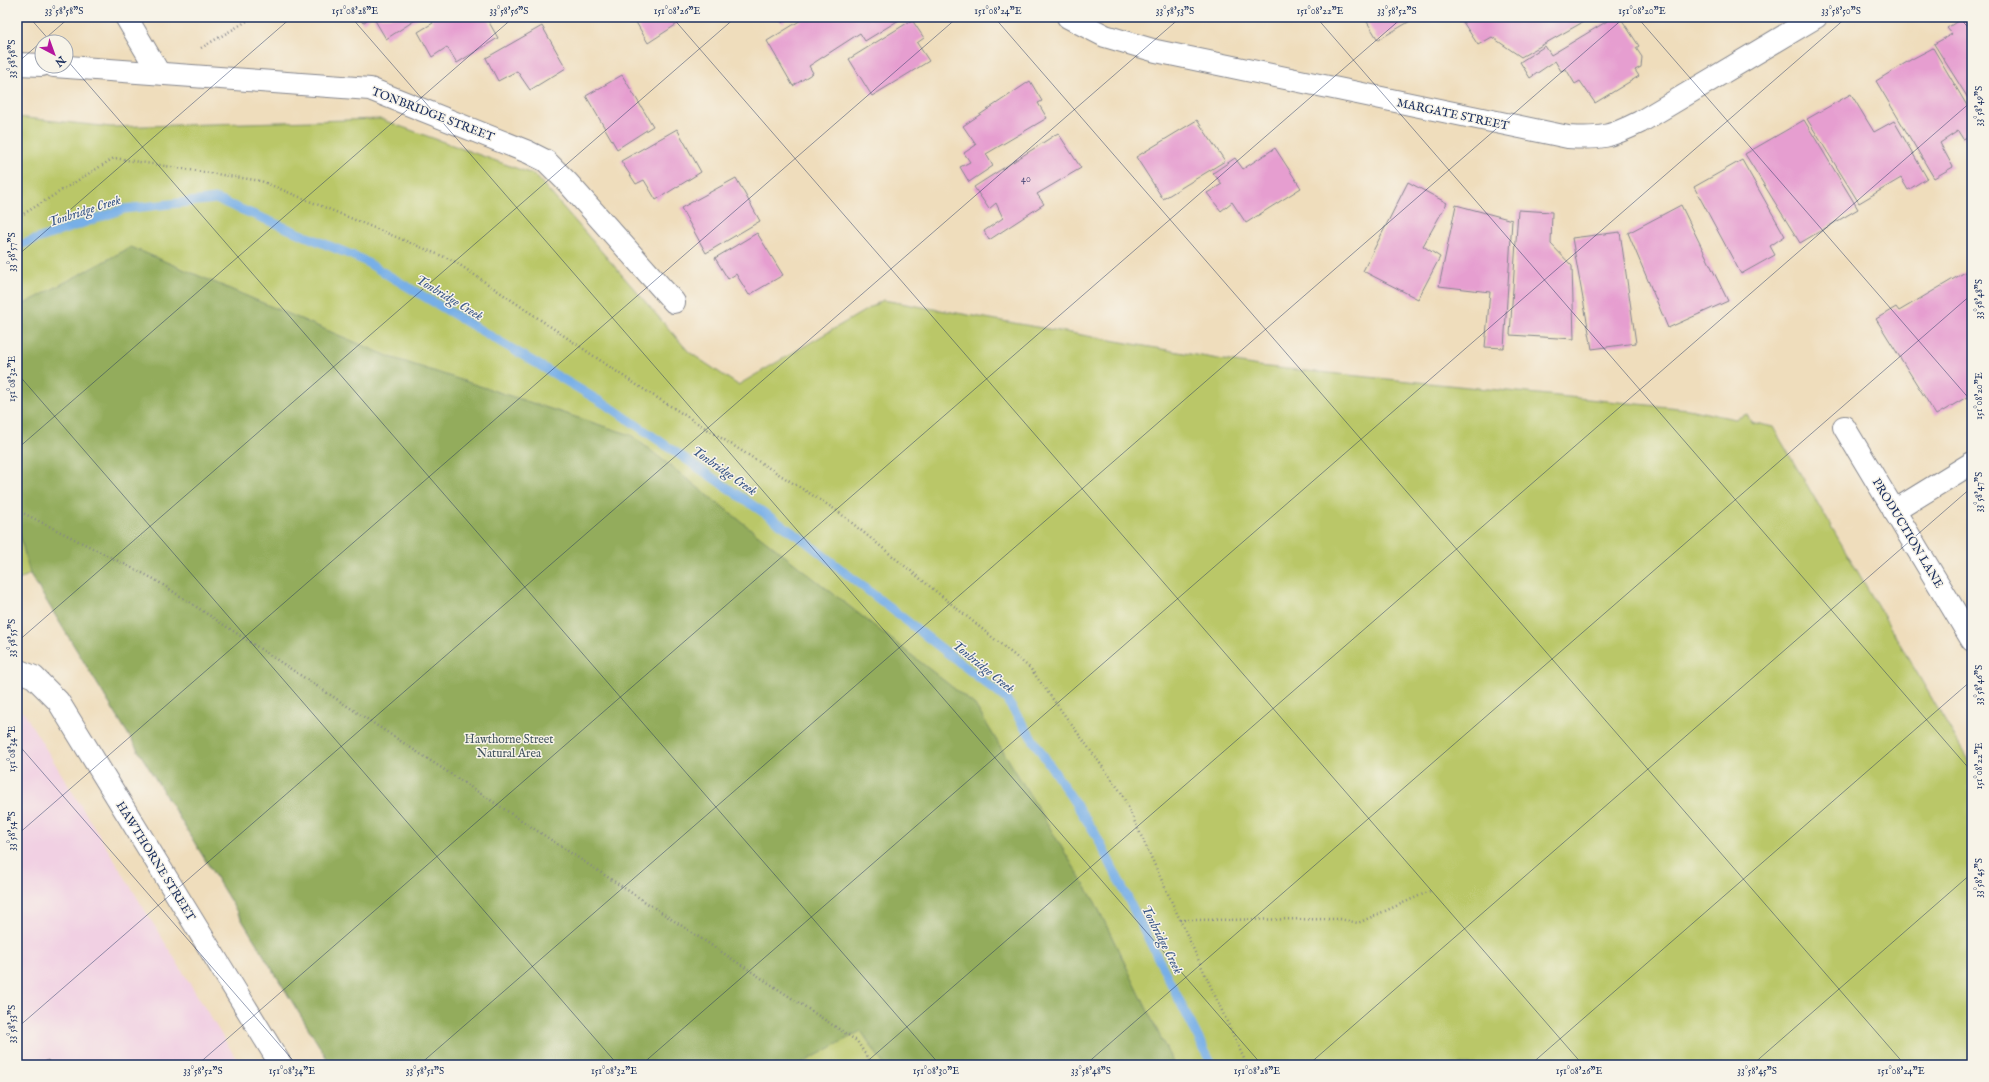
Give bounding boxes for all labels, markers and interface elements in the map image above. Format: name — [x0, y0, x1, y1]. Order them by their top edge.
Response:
text: 33°58'58"S — [45, 5, 83, 18]
text: 151°08'28"E — [332, 5, 378, 18]
text: 33°58'56"S — [490, 5, 528, 18]
text: 151°08'26"E — [654, 5, 700, 18]
text: 151°08'24"E — [974, 5, 1022, 18]
text: 33°58'53"S — [1156, 5, 1194, 18]
text: 151°08'22"E — [1296, 5, 1344, 18]
text: 33°58'52"S — [1377, 5, 1417, 18]
text: 151°08'20"E — [1618, 5, 1666, 18]
text: 33°58'50"S — [1821, 5, 1861, 18]
north arrow — [34, 34, 74, 74]
text: 33°58'58"S — [6, 40, 19, 78]
text: N — [51, 52, 69, 70]
street label: TONBRIDGE STREET — [369, 84, 497, 145]
text: 33°58'49"S — [1973, 86, 1986, 126]
street label: MARGATE STREET — [1395, 95, 1511, 134]
house number: 40 — [1021, 173, 1031, 186]
water label: Tonbridge Creek — [46, 191, 124, 232]
text: 33°58'57"S — [6, 232, 19, 272]
water label: Tonbridge Creek — [412, 272, 487, 326]
text: 33°58'48"S — [1973, 279, 1986, 319]
text: 151°08'32"E — [6, 356, 19, 402]
text: 151°08'20"E — [1973, 372, 1986, 420]
water label: Tonbridge Creek — [688, 443, 761, 501]
text: 33°58'47"S — [1973, 472, 1986, 512]
street label: PRODUCTION LANE — [1869, 476, 1946, 591]
text: 33°58'55"S — [6, 619, 19, 657]
water label: Tonbridge Creek — [948, 637, 1018, 699]
text: 33°58'46"S — [1973, 665, 1986, 705]
text: 151°08'34"E — [6, 726, 19, 772]
park label: Hawthorne Street Natural Area — [465, 732, 553, 761]
text: 151°08'22"E — [1973, 742, 1986, 790]
street label: HAWTHORNE STREET — [113, 799, 199, 924]
text: 33°58'54"S — [6, 811, 19, 851]
text: 33°58'45"S — [1973, 858, 1986, 898]
water label: Tonbridge Creek — [1136, 902, 1187, 978]
text: 33°58'53"S — [6, 1005, 19, 1043]
text: 33°58'52"S — [183, 1065, 223, 1078]
text: 151°08'34"E — [269, 1065, 315, 1078]
text: 33°58'51"S — [406, 1065, 444, 1078]
text: 151°08'32"E — [591, 1065, 637, 1078]
text: 151°08'30"E — [913, 1065, 959, 1078]
text: 33°58'48"S — [1071, 1065, 1111, 1078]
text: 151°08'28"E — [1234, 1065, 1280, 1078]
text: 151°08'26"E — [1556, 1065, 1602, 1078]
text: 33°58'45"S — [1737, 1065, 1777, 1078]
text: 151°08'24"E — [1877, 1065, 1925, 1078]

